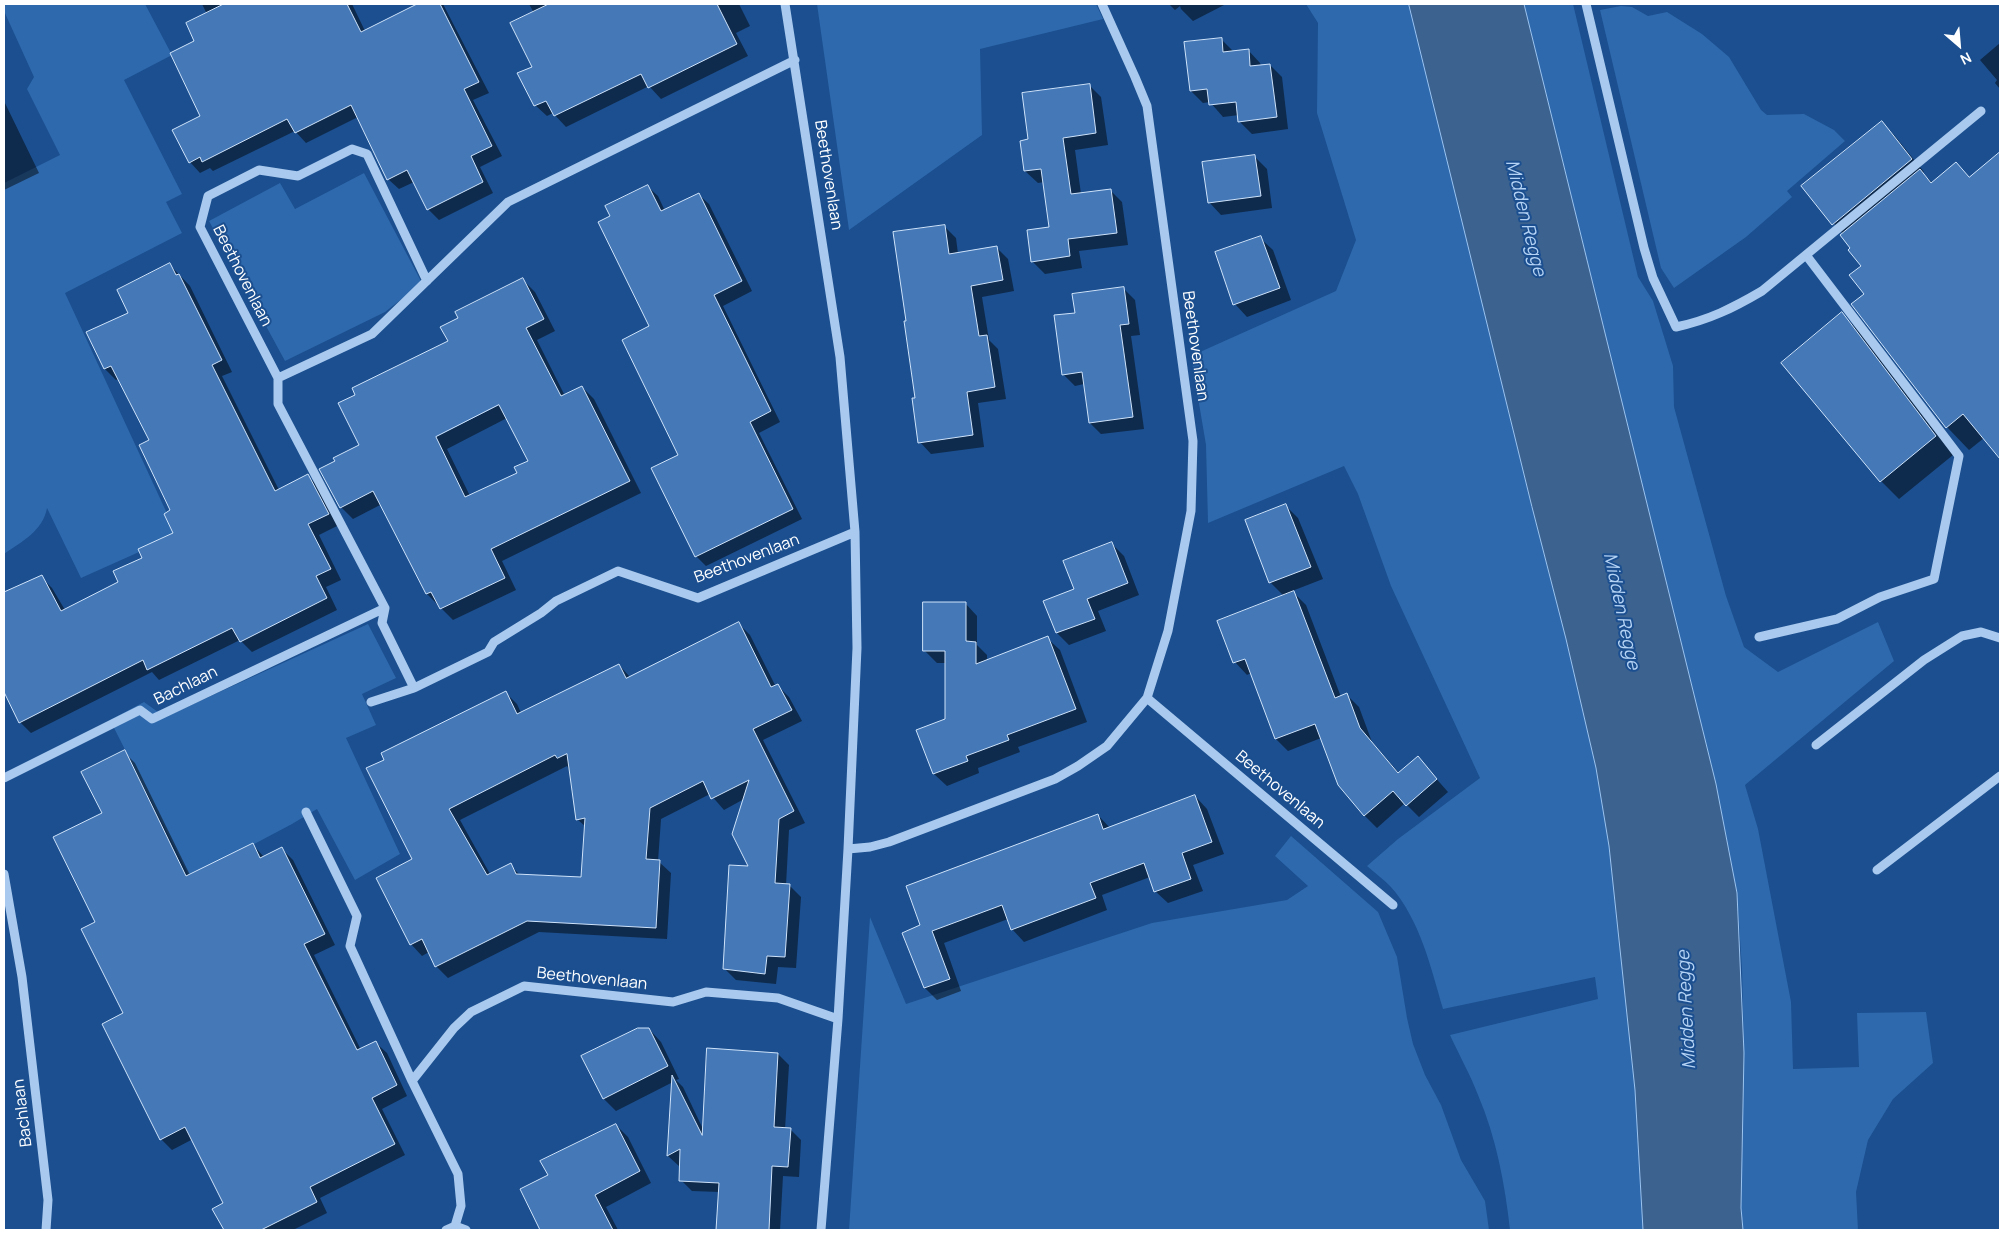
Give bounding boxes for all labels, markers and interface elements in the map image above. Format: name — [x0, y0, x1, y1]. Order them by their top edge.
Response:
north arrow — [1934, 20, 1984, 70]
text: N — [1957, 48, 1975, 70]
street label: Beethovenlaan — [810, 119, 846, 231]
water label: Midden Regge — [1500, 158, 1550, 278]
street label: Beethovenlaan — [208, 222, 276, 330]
street label: Beethovenlaan — [1178, 290, 1212, 402]
street label: Beethovenlaan — [692, 530, 802, 588]
water label: Midden Regge — [1598, 551, 1644, 671]
street label: Bachlaan — [151, 662, 221, 710]
street label: Beethovenlaan — [1231, 747, 1329, 833]
water label: Midden Regge — [1673, 950, 1701, 1070]
street label: Beethovenlaan — [536, 964, 648, 994]
street label: Bachlaan — [9, 1078, 37, 1148]

